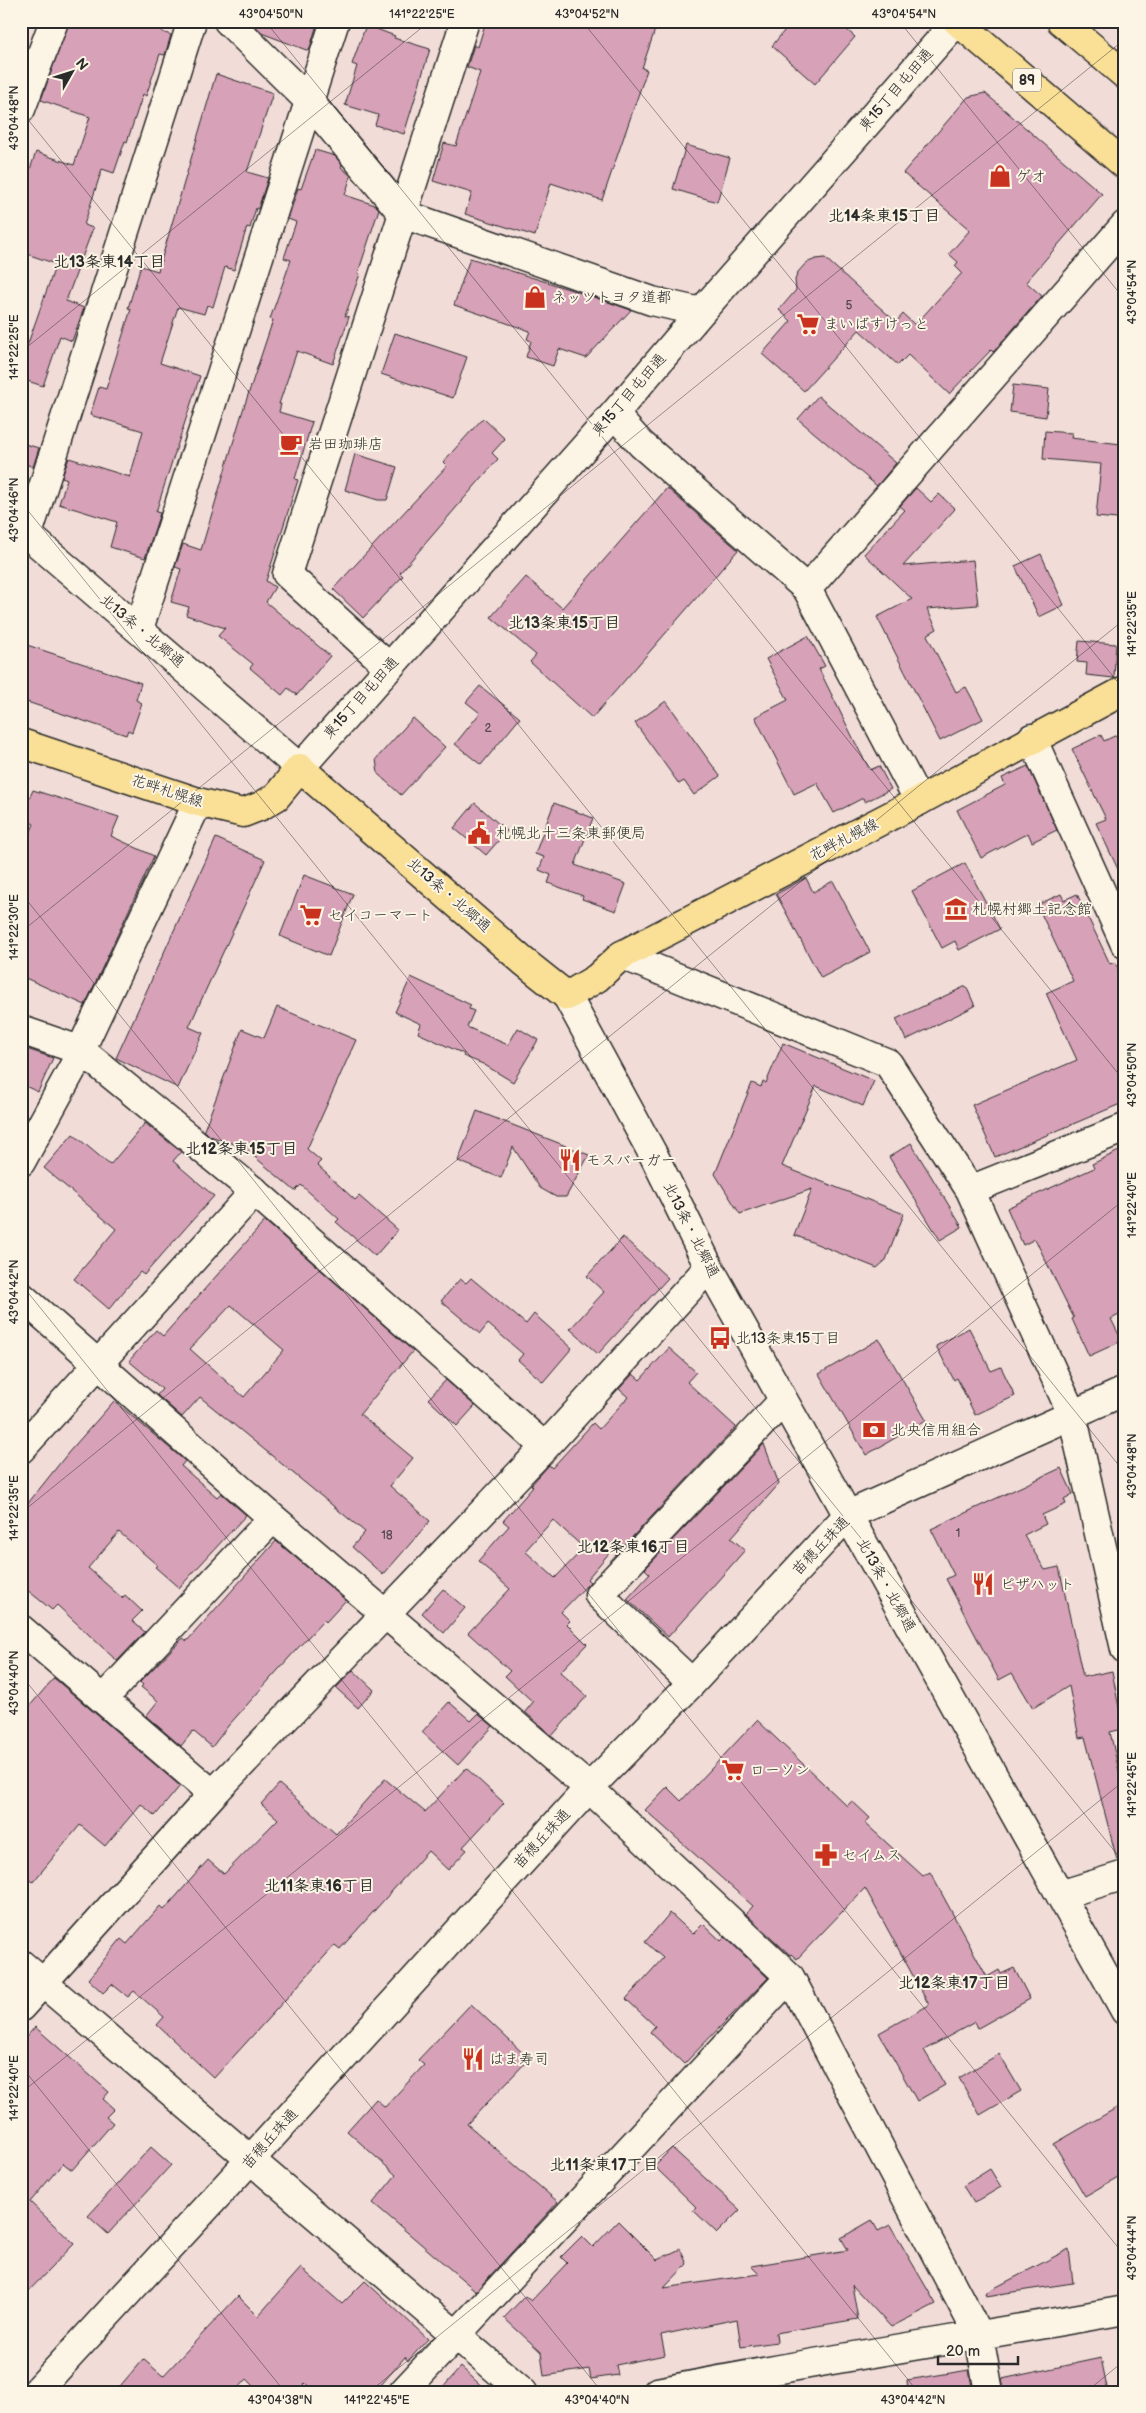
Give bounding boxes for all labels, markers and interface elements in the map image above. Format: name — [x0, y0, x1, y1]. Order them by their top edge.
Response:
text: 43°04'50"N — [239, 7, 303, 22]
text: 141°22'25"E — [389, 7, 455, 22]
text: 43°04'52"N — [555, 7, 619, 22]
text: 43°04'54"N — [872, 7, 936, 22]
street label: 東15丁目屯田通 — [855, 44, 937, 136]
north arrow — [48, 48, 98, 98]
text: N — [72, 55, 92, 74]
road number: 89 — [1013, 68, 1041, 92]
text: 43°04'48"N — [7, 86, 22, 150]
shop icon: ゲオ — [987, 163, 1013, 189]
place label: ゲオ — [1016, 167, 1046, 186]
district label: 北14条東15丁目 — [828, 207, 940, 226]
district label: 北13条東14丁目 — [53, 253, 165, 272]
text: 43°04'54"N — [1125, 260, 1140, 324]
shop icon: ネッツトヨタ道都 — [522, 284, 548, 310]
place label: ネッツトヨタ道都 — [552, 288, 671, 307]
house number: 5 — [846, 298, 853, 313]
supermarket icon: まいばすけっと — [795, 311, 821, 337]
text: 141°22'25"E — [7, 314, 22, 380]
place label: まいばすけっと — [824, 315, 929, 334]
street label: 東15丁目屯田通 — [588, 349, 670, 441]
cafe icon: 岩田珈琲店 — [278, 431, 304, 457]
place label: 岩田珈琲店 — [308, 435, 383, 454]
text: 43°04'46"N — [7, 477, 22, 543]
street label: 北13条・北郷通 — [96, 590, 188, 672]
text: 141°22'35"E — [1125, 591, 1140, 657]
district label: 北13条東15丁目 — [508, 614, 620, 633]
street label: 東15丁目屯田通 — [319, 653, 403, 743]
house number: 2 — [484, 721, 492, 736]
street label: 花畔札幌線 — [128, 770, 206, 812]
street label: 花畔札幌線 — [806, 815, 882, 865]
public building icon: 札幌北十三条東郵便局 — [466, 820, 492, 846]
place label: 札幌北十三条東郵便局 — [496, 824, 646, 843]
street label: 北13条・北郷通 — [403, 853, 495, 937]
text: 141°22'30"E — [7, 894, 22, 960]
museum icon: 札幌村郷土記念館 — [943, 896, 969, 922]
place label: 札幌村郷土記念館 — [972, 900, 1092, 919]
supermarket icon: セイコーマート — [298, 902, 324, 928]
place label: セイコーマート — [328, 906, 433, 925]
text: 43°04'50"N — [1125, 1043, 1140, 1107]
district label: 北12条東15丁目 — [185, 1140, 297, 1159]
restaurant icon: モスバーガー — [557, 1147, 583, 1173]
place label: モスバーガー — [586, 1151, 676, 1170]
text: 141°22'40"E — [1125, 1172, 1140, 1238]
street label: 北13条・北郷通 — [659, 1179, 723, 1281]
text: 43°04'42"N — [7, 1260, 22, 1324]
bus stop icon: 北13条東15丁目 — [707, 1325, 733, 1351]
place label: 北13条東15丁目 — [736, 1329, 840, 1348]
bank icon: 北央信用組合 — [861, 1417, 887, 1443]
place label: 北央信用組合 — [891, 1421, 981, 1440]
text: 43°04'48"N — [1125, 1434, 1140, 1498]
text: 141°22'35"E — [7, 1475, 22, 1541]
street label: 苗穂丘珠通 — [788, 1512, 854, 1580]
house number: 1 — [956, 1526, 960, 1541]
house number: 18 — [381, 1528, 393, 1543]
street label: 北13条・北郷通 — [852, 1534, 920, 1636]
district label: 北12条東16丁目 — [577, 1538, 689, 1557]
restaurant icon: ピザハット — [970, 1571, 996, 1597]
place label: ピザハット — [1000, 1575, 1075, 1594]
text: 43°04'40"N — [7, 1651, 22, 1715]
text: 141°22'45"E — [1125, 1752, 1140, 1818]
supermarket icon: ローソン — [720, 1757, 746, 1783]
place label: ローソン — [750, 1761, 810, 1780]
street label: 苗穂丘珠通 — [509, 1805, 575, 1873]
pharmacy icon: セイムス — [813, 1842, 839, 1868]
place label: セイムス — [842, 1846, 901, 1865]
district label: 北11条東16丁目 — [264, 1877, 374, 1896]
district label: 北12条東17丁目 — [898, 1974, 1010, 1993]
restaurant icon: はま寿司 — [460, 2046, 486, 2072]
place label: はま寿司 — [489, 2050, 549, 2069]
text: 141°22'40"E — [7, 2055, 22, 2121]
street label: 苗穂丘珠通 — [238, 2105, 302, 2173]
district label: 北11条東17丁目 — [549, 2156, 659, 2175]
text: 43°04'44"N — [1125, 2215, 1140, 2281]
scale bar — [938, 2333, 1018, 2365]
text: 20 m — [946, 2342, 980, 2361]
text: 43°04'38"N — [248, 2393, 312, 2408]
text: 141°22'45"E — [344, 2393, 410, 2408]
text: 43°04'40"N — [565, 2393, 629, 2408]
text: 43°04'42"N — [881, 2393, 945, 2408]

